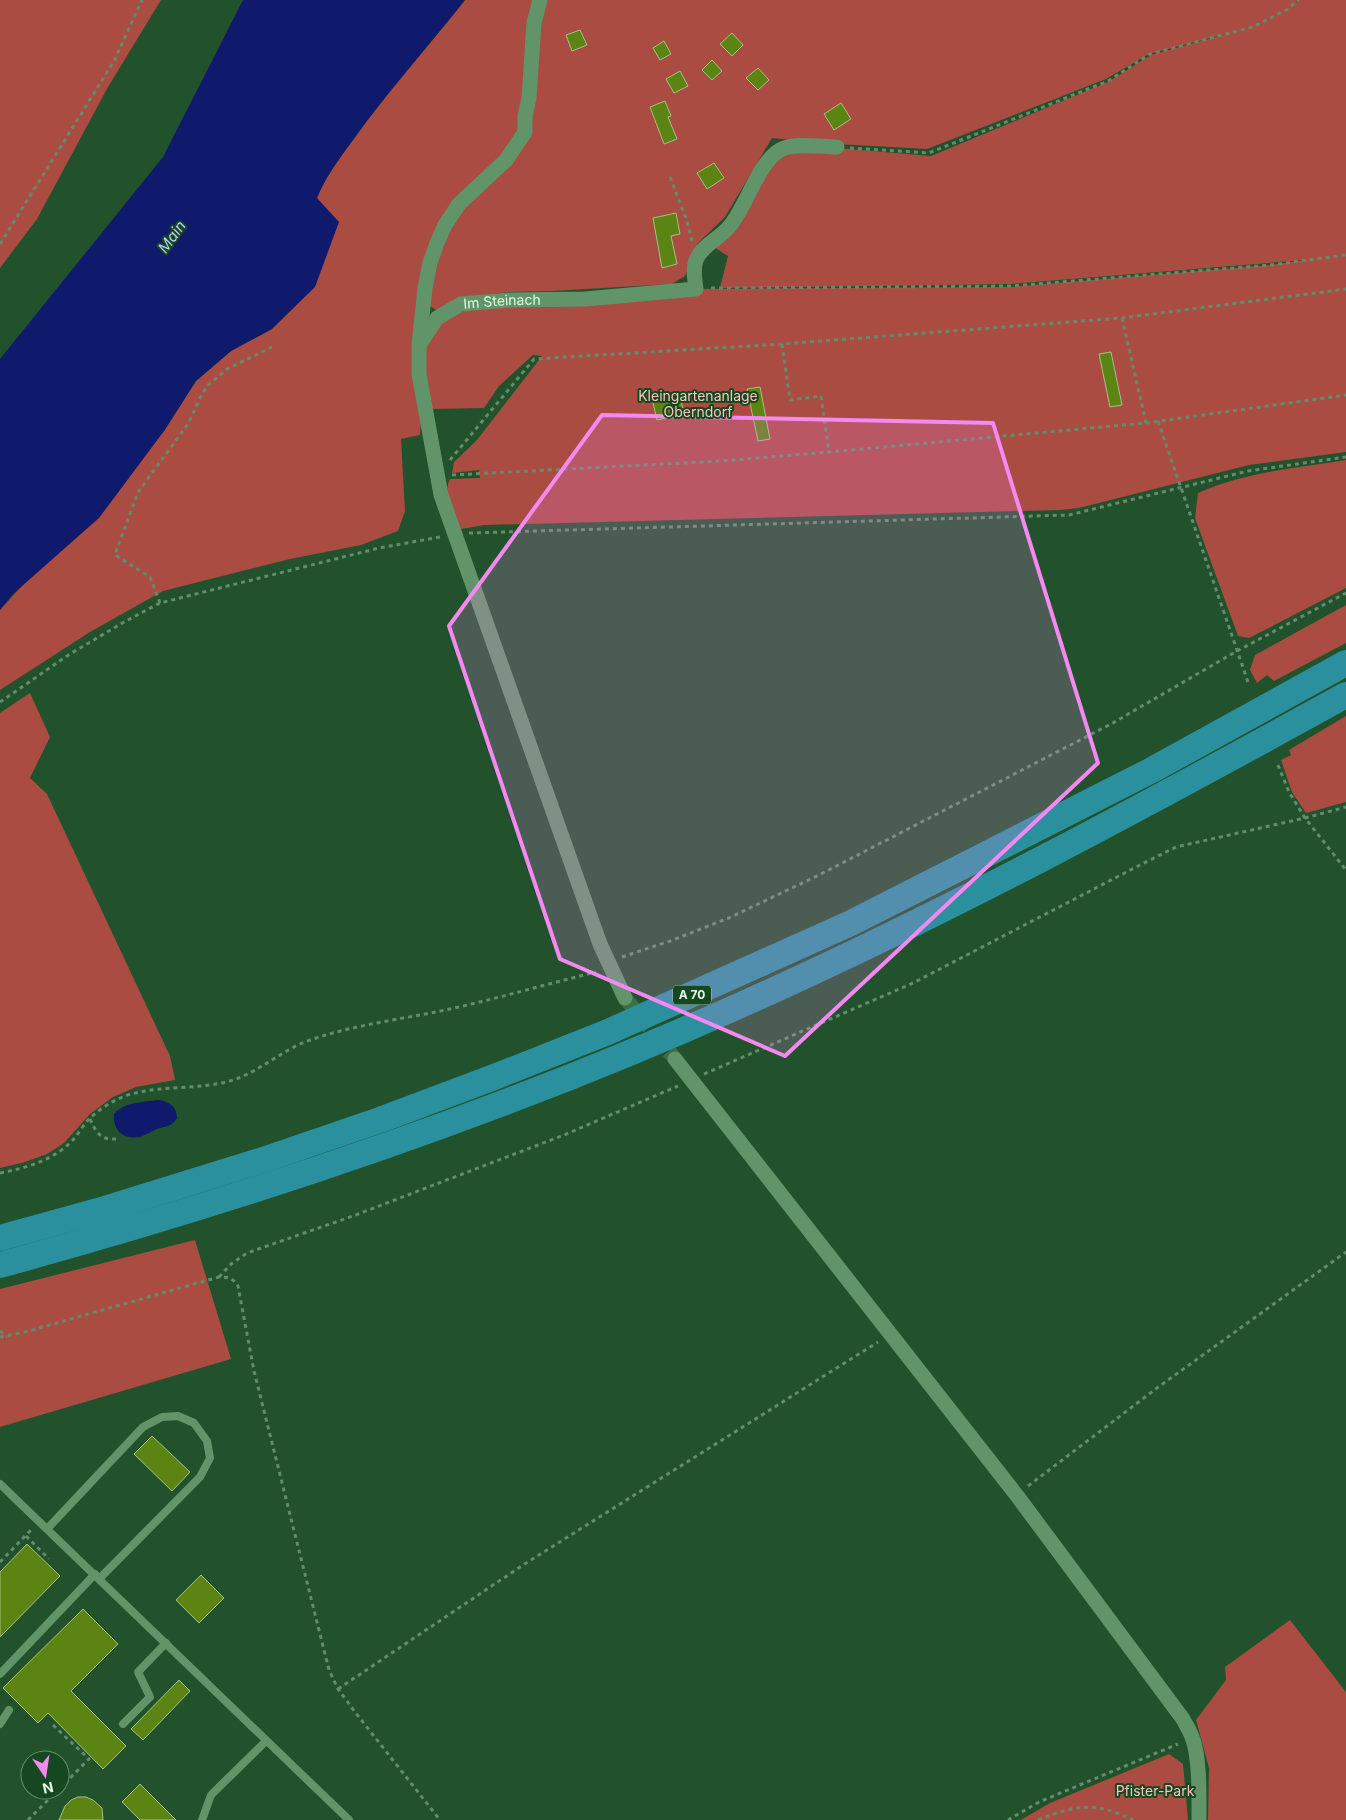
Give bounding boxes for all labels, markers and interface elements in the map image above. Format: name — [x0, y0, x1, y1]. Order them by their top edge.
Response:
water label: Main — [154, 217, 190, 257]
street label: Im Steinach — [463, 291, 541, 312]
park label: Kleingartenanlage Oberndorf — [638, 387, 758, 420]
road number: A 70 — [673, 986, 711, 1004]
north arrow — [20, 1750, 70, 1800]
text: N — [41, 1779, 55, 1798]
park label: Pfister-Park — [1116, 1782, 1195, 1799]

